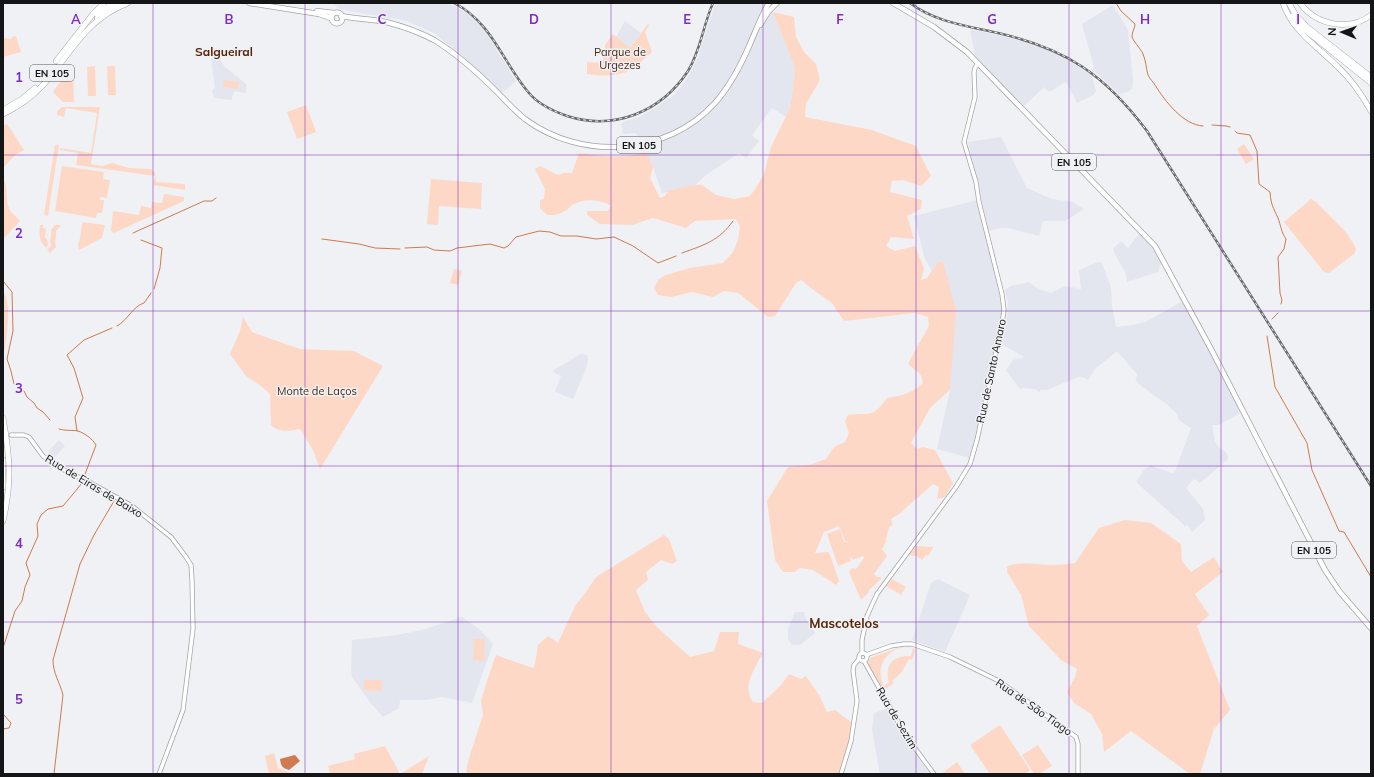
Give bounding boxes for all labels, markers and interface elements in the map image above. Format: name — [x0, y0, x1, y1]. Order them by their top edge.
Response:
text: A — [71, 11, 81, 27]
text: B — [225, 11, 234, 27]
text: C — [378, 11, 387, 27]
text: D — [529, 11, 539, 27]
text: E — [683, 11, 691, 27]
text: F — [836, 11, 844, 27]
text: G — [987, 11, 997, 27]
text: H — [1140, 11, 1150, 27]
text: I — [1296, 11, 1300, 27]
north arrow — [1322, 12, 1362, 52]
text: N — [1325, 27, 1339, 36]
district label: Salgueiral — [195, 44, 253, 59]
park label: Parque de Urgezes — [594, 45, 646, 72]
road number: EN 105 — [30, 65, 74, 81]
text: 1 — [15, 69, 23, 85]
road number: EN 105 — [617, 137, 661, 153]
road number: EN 105 — [1052, 154, 1096, 170]
text: 2 — [15, 225, 23, 241]
street label: Rua de Santo Amaro — [973, 318, 1009, 424]
text: 3 — [15, 380, 23, 396]
park label: Monte de Laços — [277, 384, 357, 398]
street label: Rua de Eiras de Baixo — [43, 451, 145, 521]
text: 4 — [15, 535, 23, 551]
road number: EN 105 — [1292, 542, 1336, 558]
district label: Mascotelos — [809, 615, 879, 631]
street label: Rua de São Tiago — [993, 675, 1075, 739]
street label: Rua de Sezim — [873, 685, 921, 751]
text: 5 — [15, 691, 23, 707]

